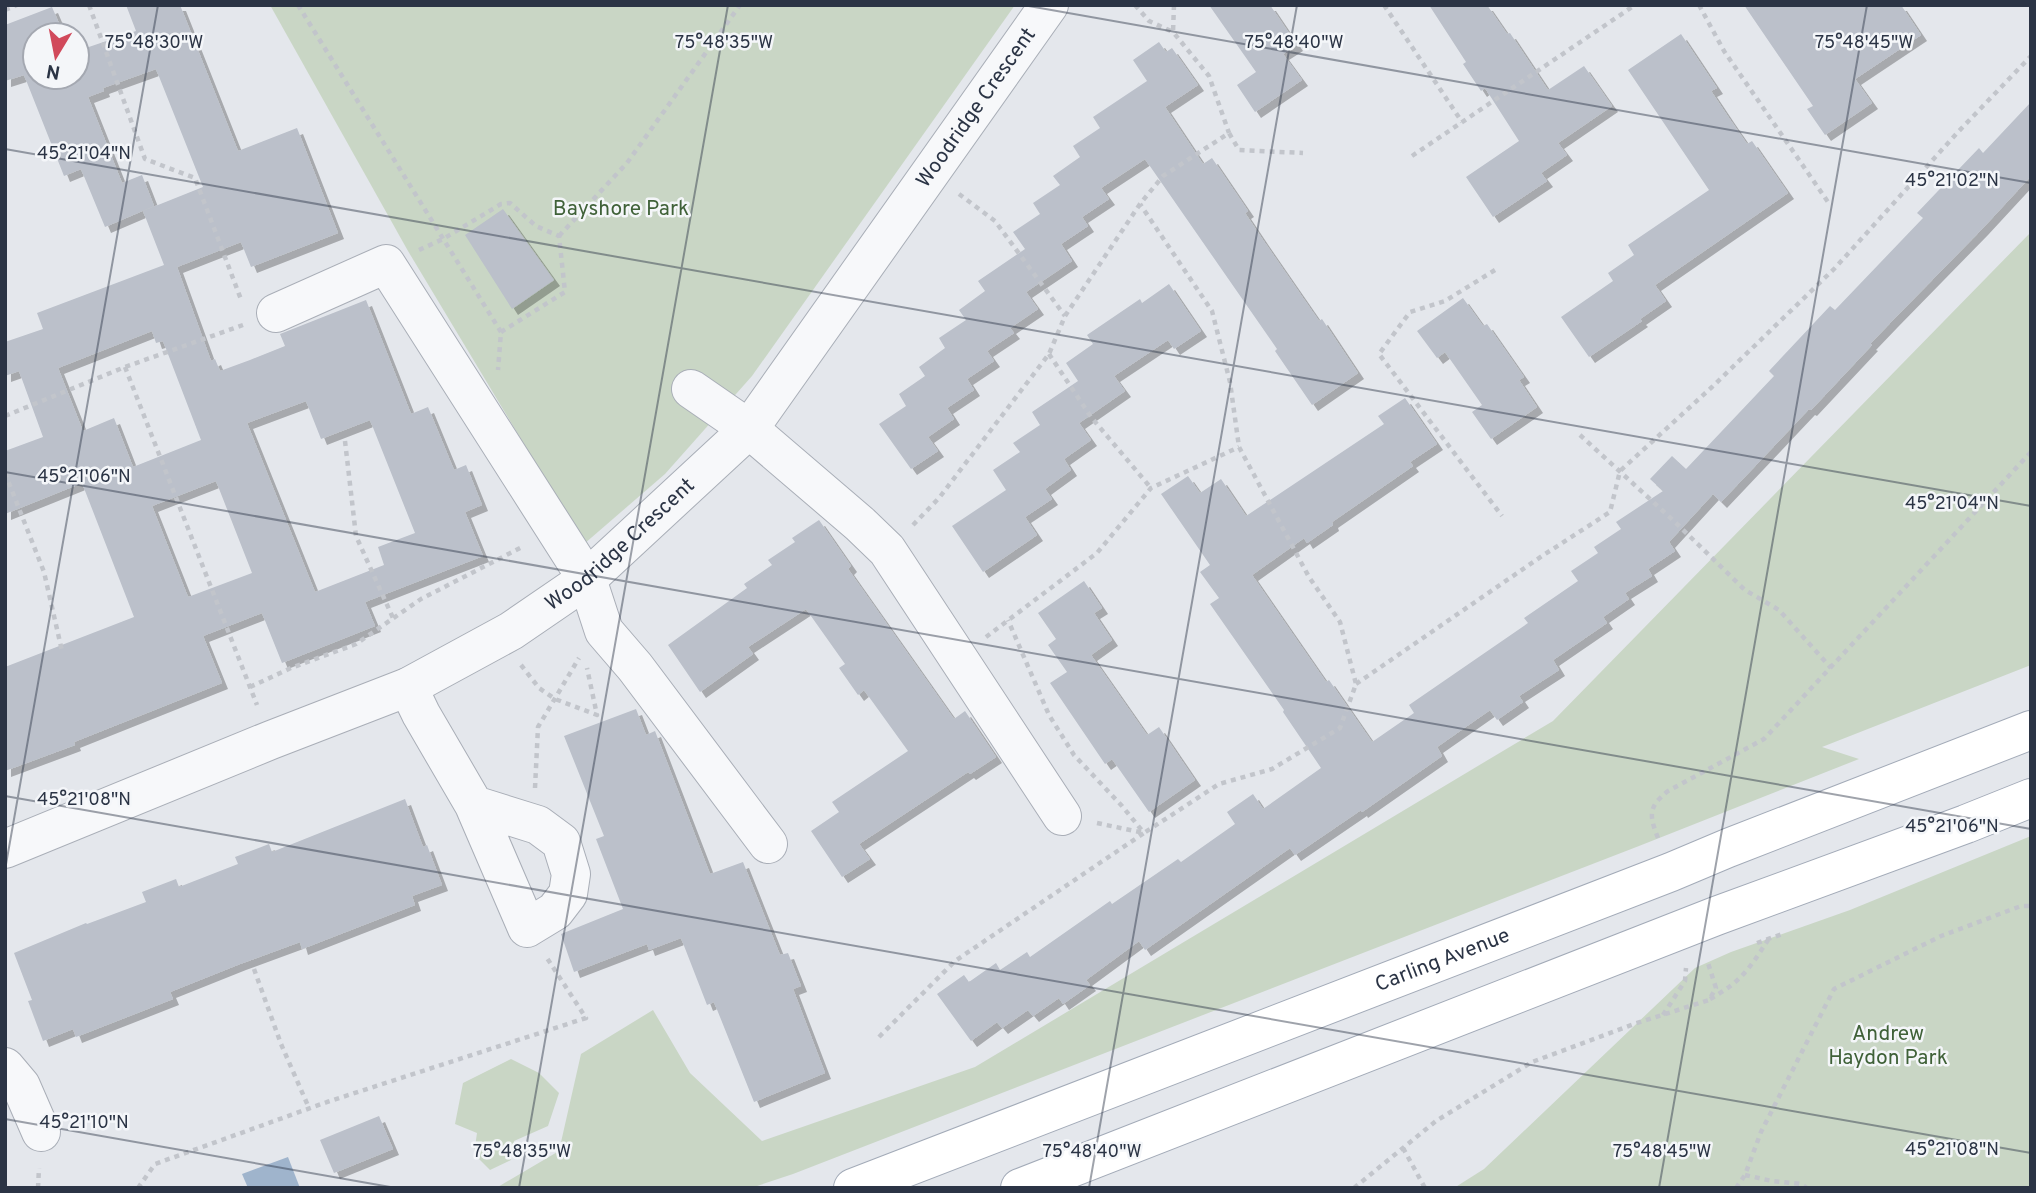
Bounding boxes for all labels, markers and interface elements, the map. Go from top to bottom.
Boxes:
north arrow [21,21,91,91]
street label: Woodridge Crescent [910,22,1042,193]
text: 75°48'30"W [105,32,203,55]
text: 75°48'35"W [675,32,773,55]
text: 75°48'40"W [1244,32,1344,55]
text: 75°48'45"W [1815,32,1913,55]
text: N [45,58,62,84]
text: 45°21'04"N [37,143,131,166]
text: 45°21'02"N [1905,170,1999,193]
park label: Bayshore Park [553,196,689,223]
text: 45°21'06"N [37,466,131,489]
street label: Woodridge Crescent [540,472,701,617]
text: 45°21'04"N [1905,493,1999,516]
text: 45°21'08"N [37,789,131,812]
text: 45°21'06"N [1905,816,1999,839]
street label: Carling Avenue [1371,922,1514,998]
park label: Andrew Haydon Park [1828,1021,1948,1072]
text: 45°21'10"N [39,1112,129,1135]
text: 45°21'08"N [1905,1139,1999,1162]
text: 75°48'35"W [473,1141,571,1164]
text: 75°48'40"W [1042,1141,1142,1164]
text: 75°48'45"W [1613,1141,1711,1164]

